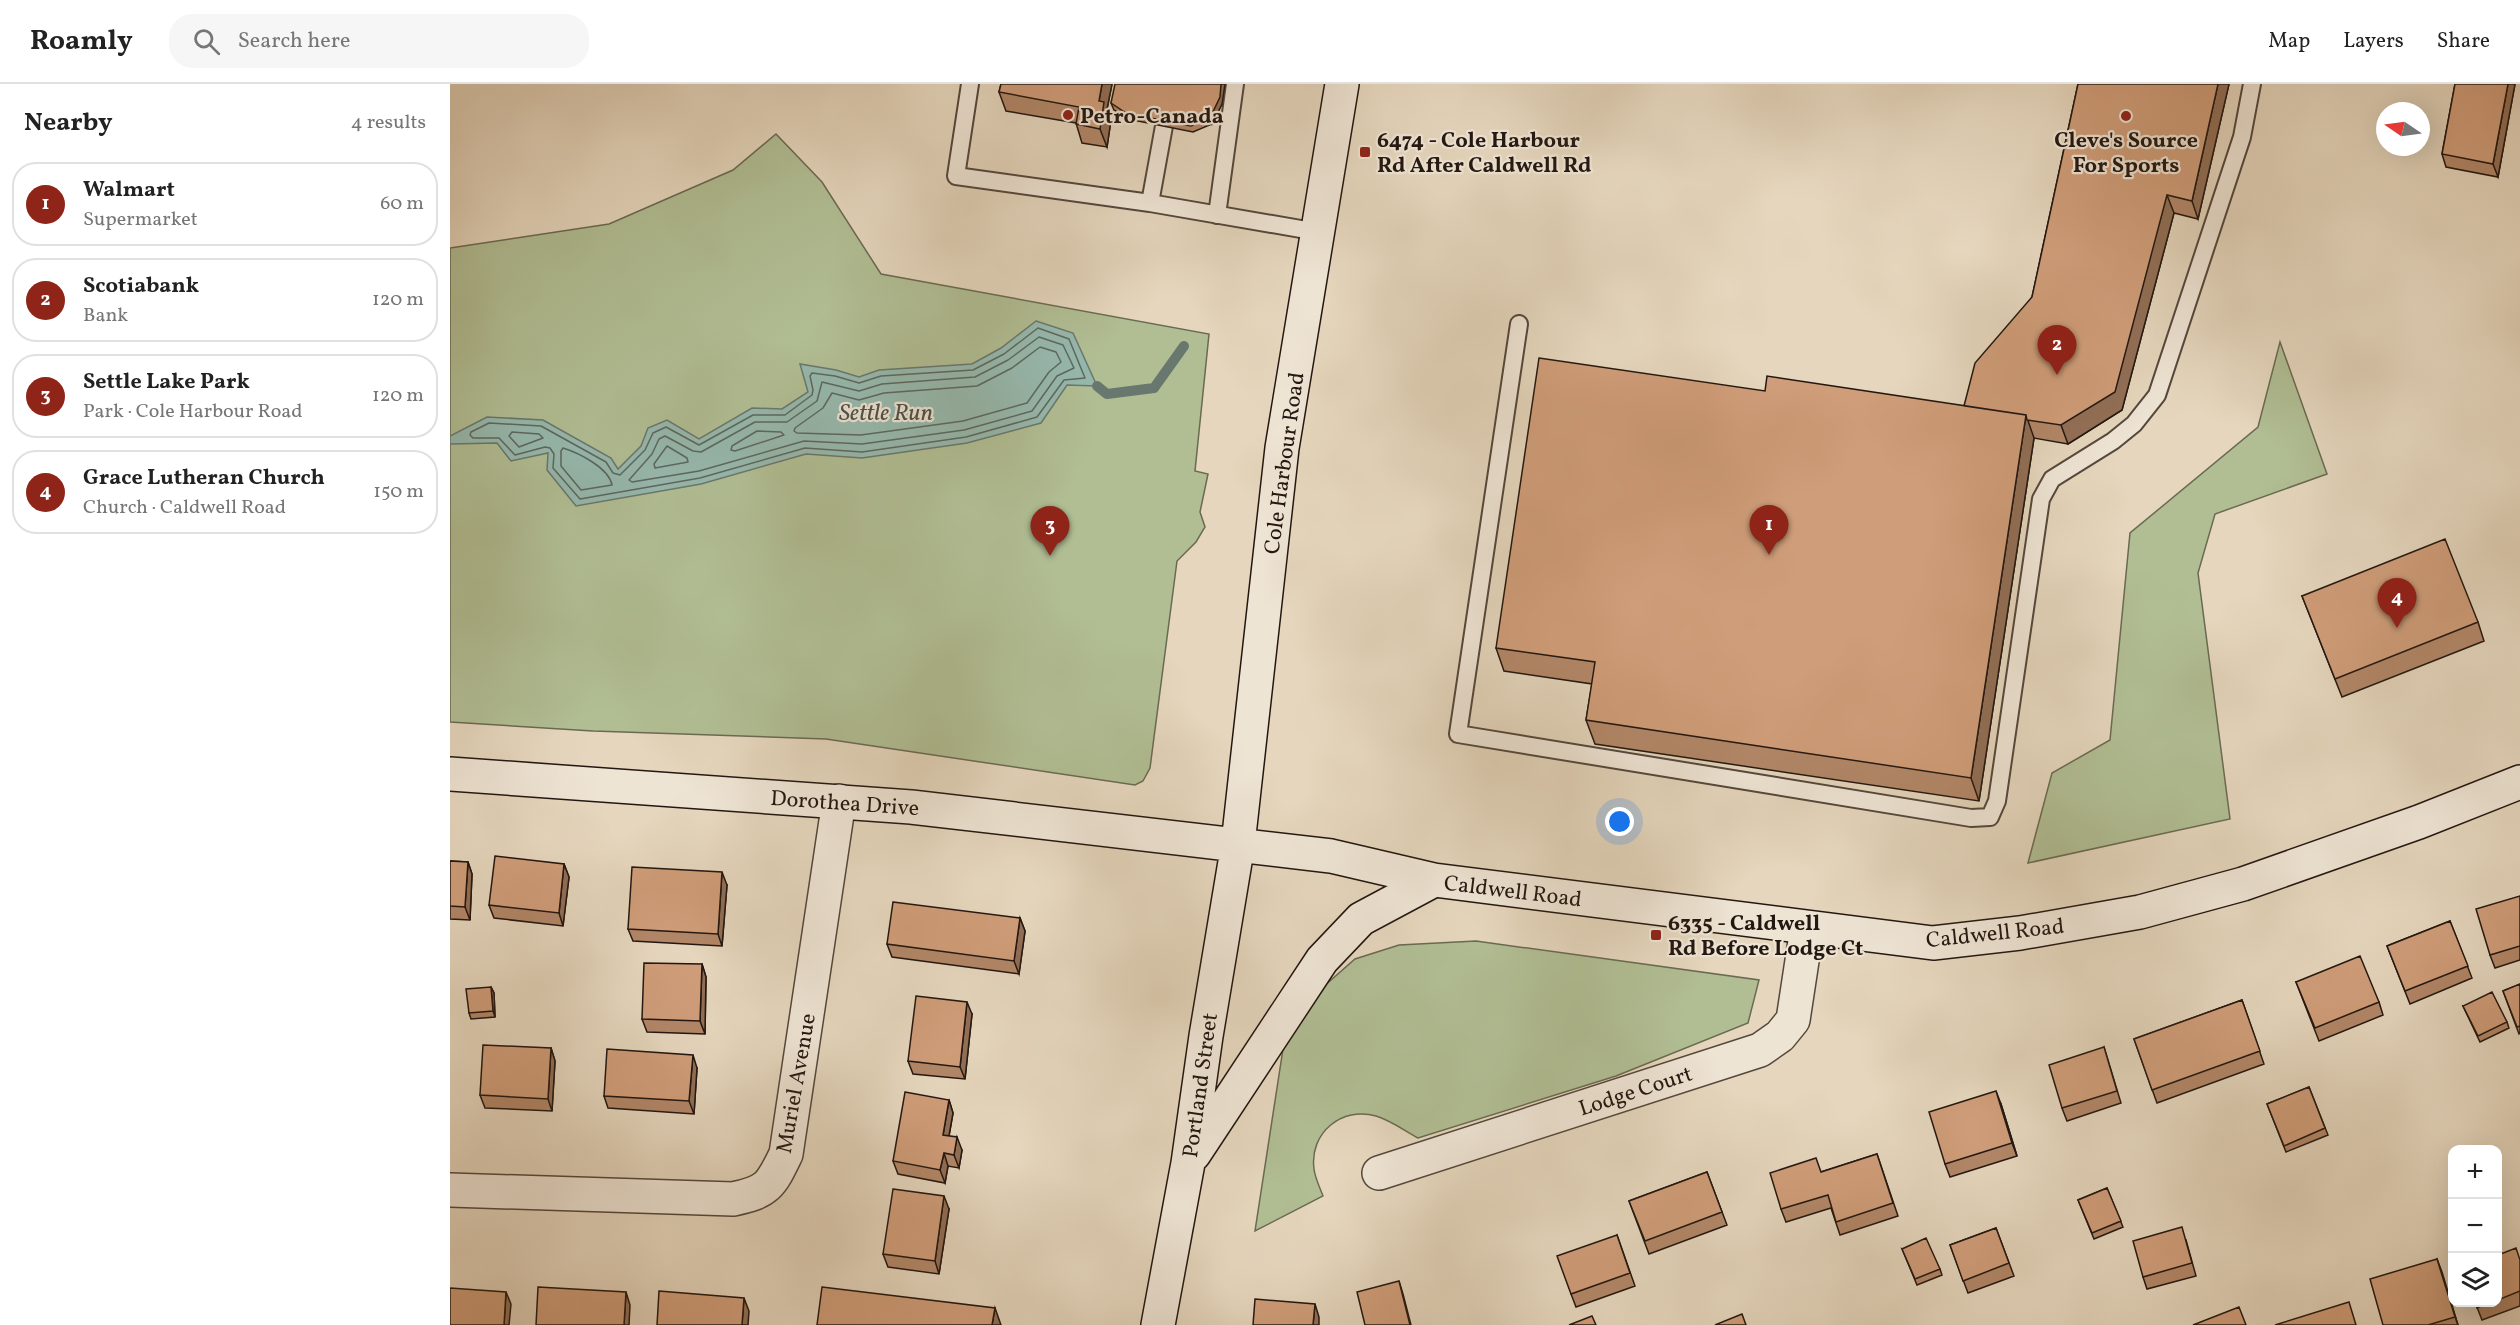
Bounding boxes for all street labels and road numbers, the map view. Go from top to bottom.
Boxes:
street label: Cole Harbour Road [1257,370,1314,556]
street label: Dorothea Drive [769,784,920,825]
street label: Caldwell Road [1442,869,1583,916]
street label: Caldwell Road [1925,912,2066,957]
street label: Muriel Avenue [770,1011,825,1156]
street label: Portland Street [1176,1011,1227,1160]
street label: Lodge Court [1575,1059,1697,1125]

